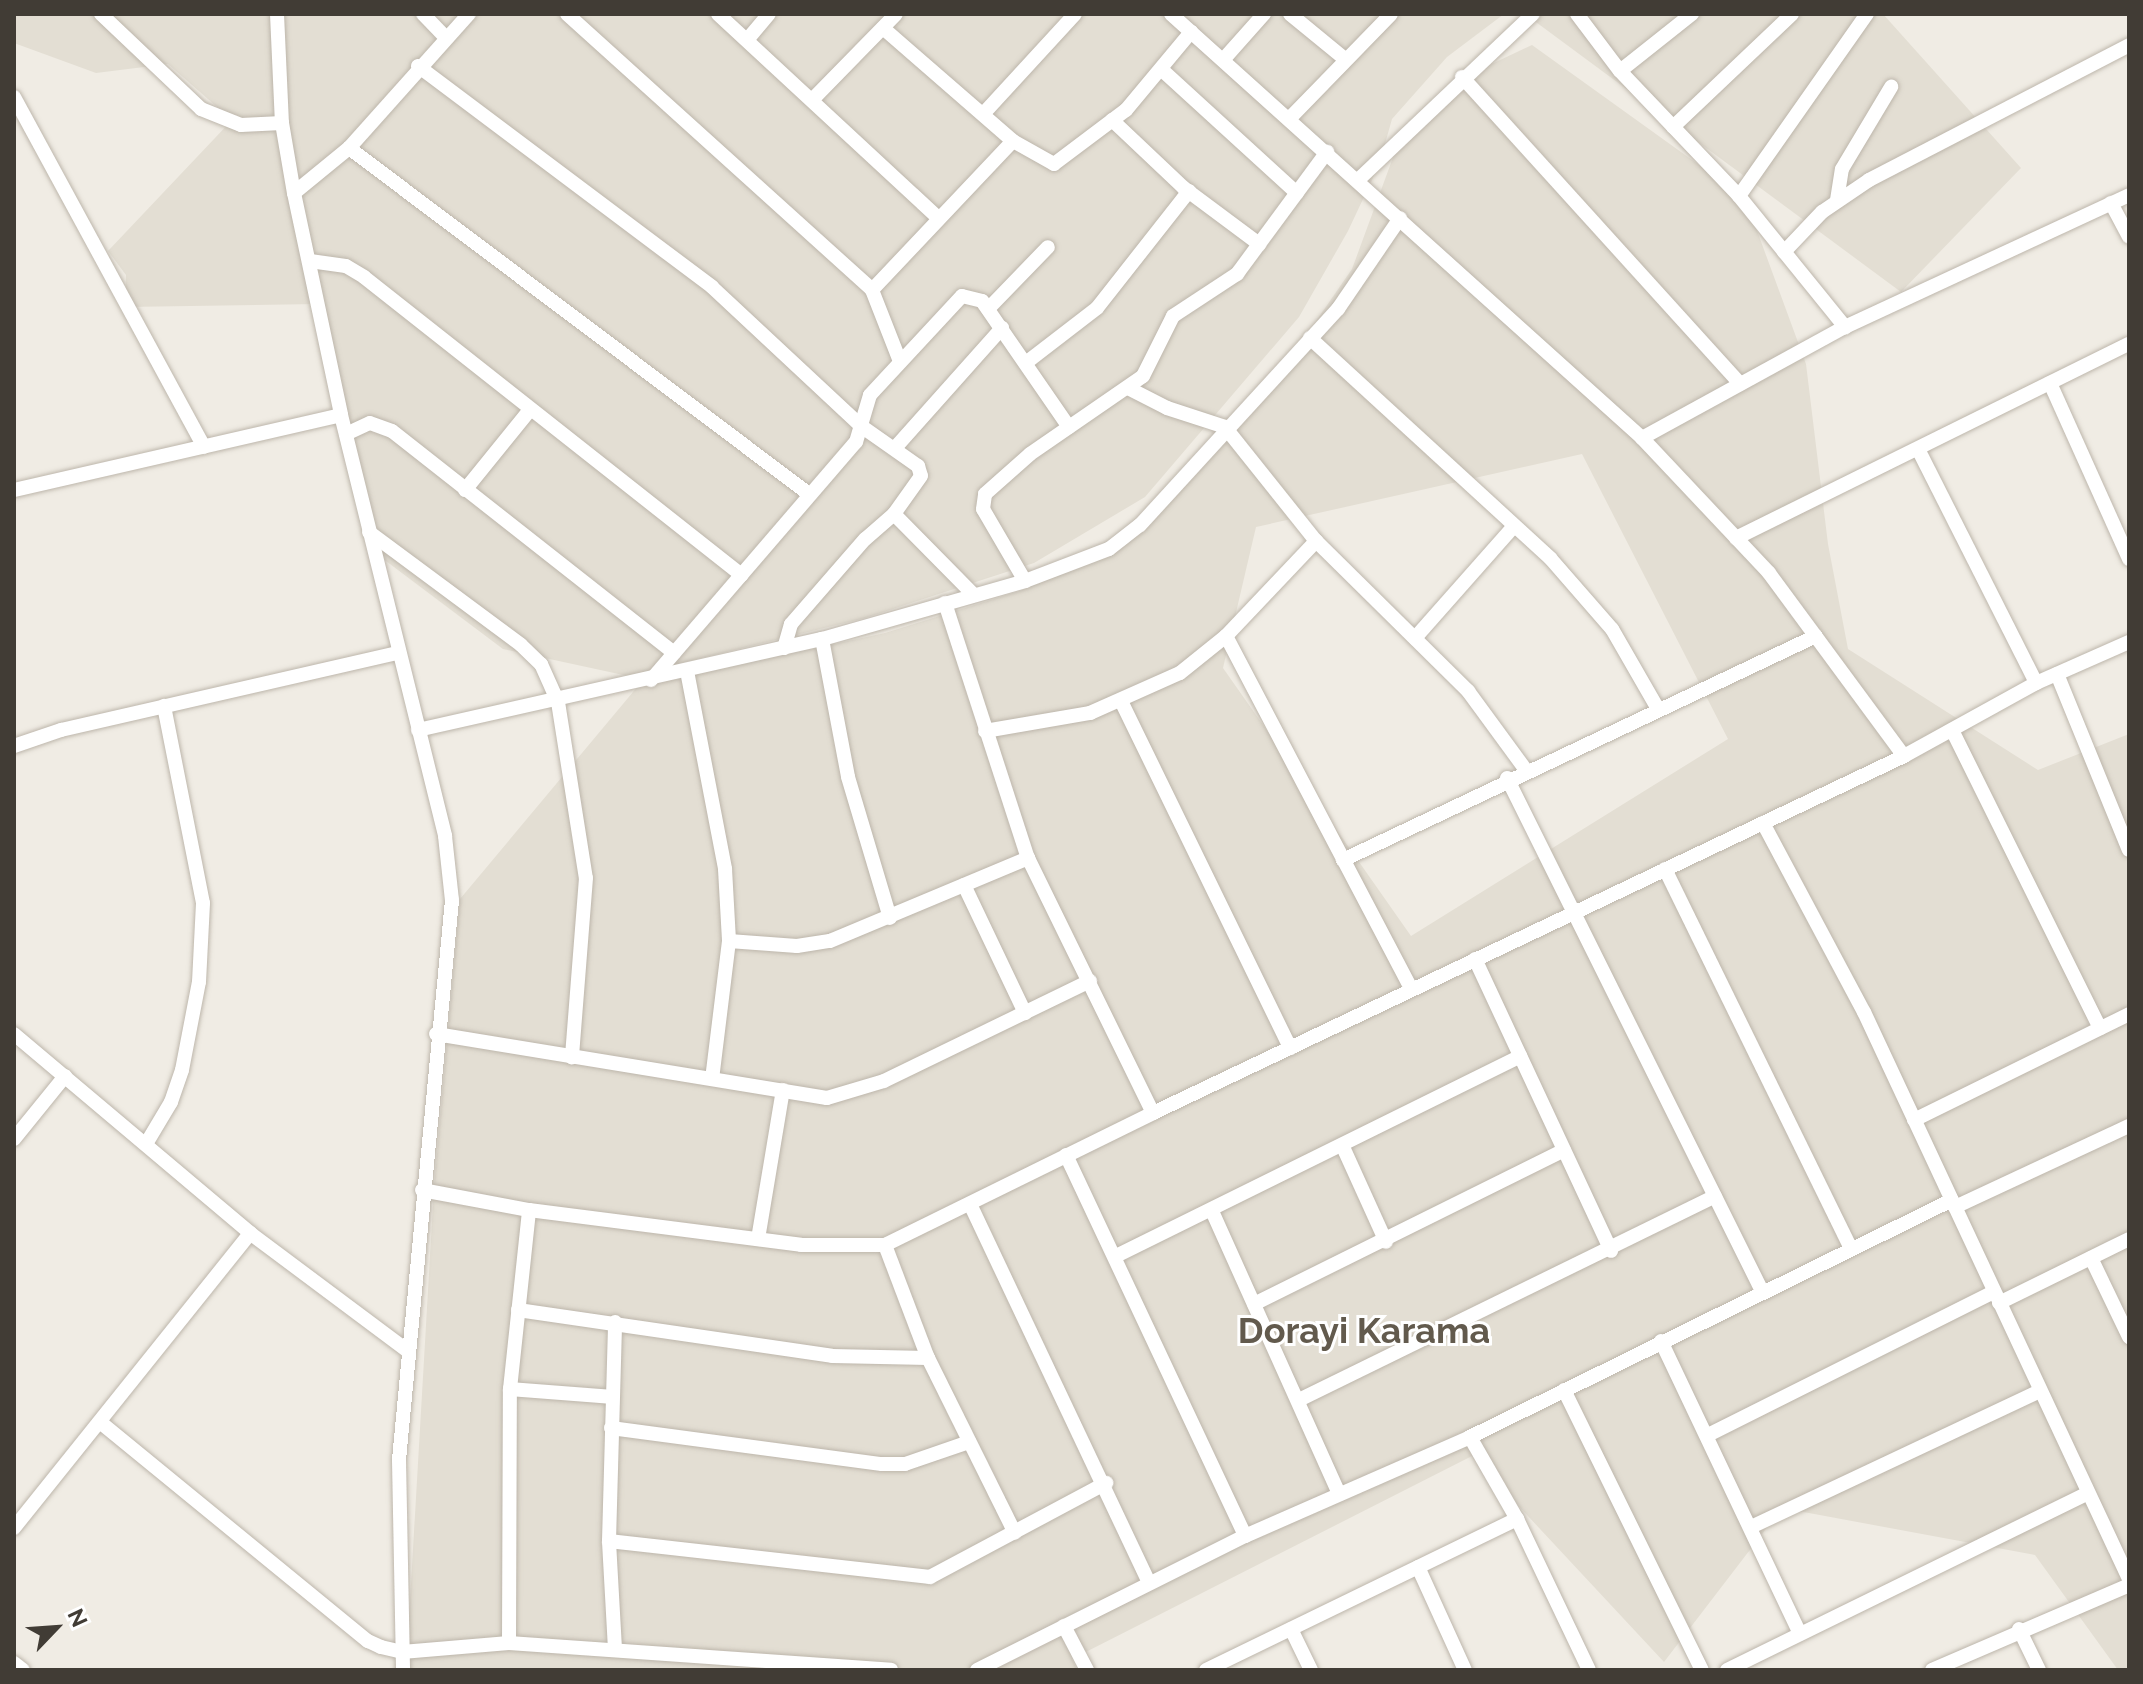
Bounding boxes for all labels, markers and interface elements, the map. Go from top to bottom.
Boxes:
district label: Dorayi Karama [1238,1309,1490,1353]
north arrow [16,1588,96,1668]
text: N [62,1605,93,1631]

